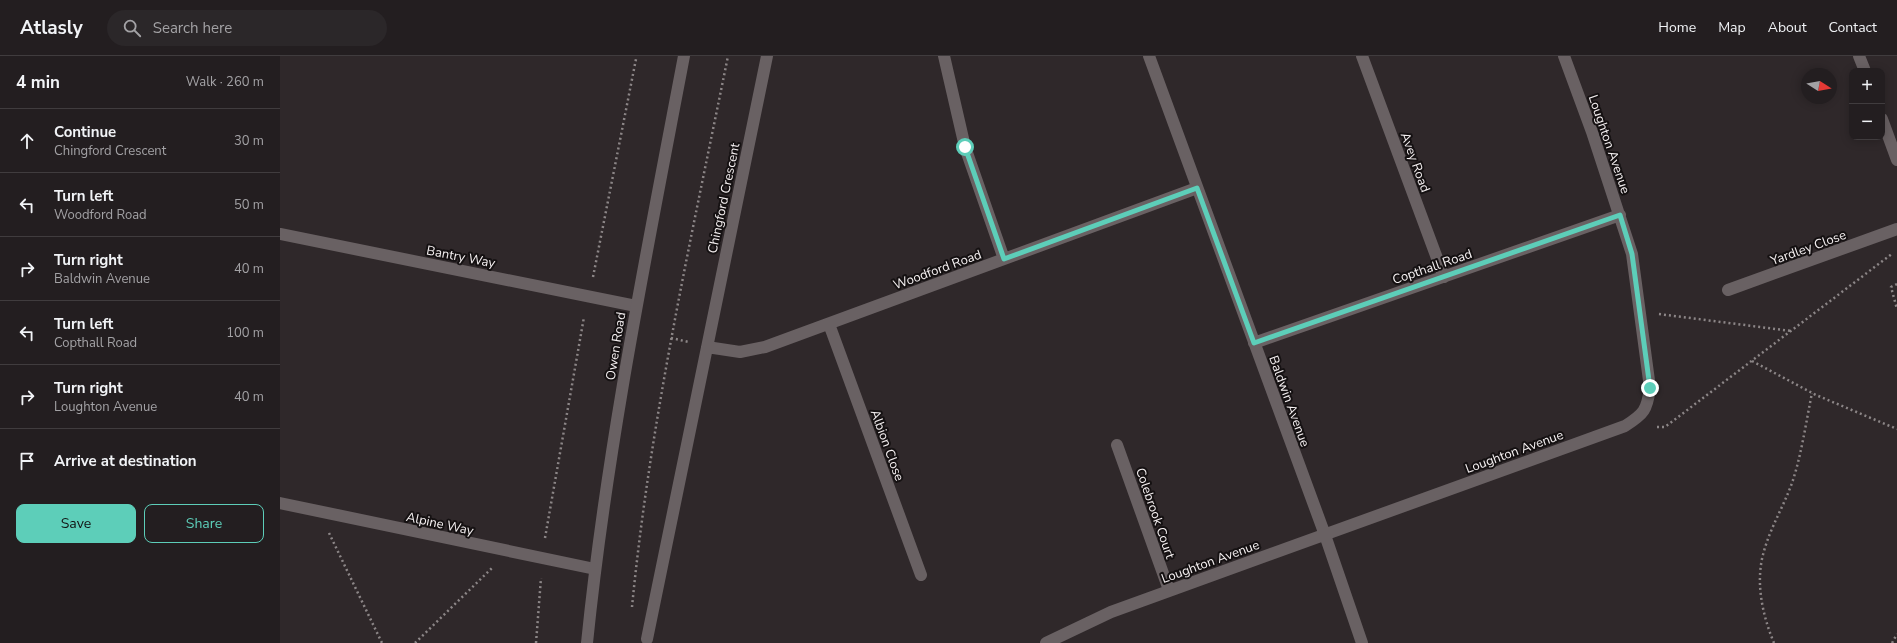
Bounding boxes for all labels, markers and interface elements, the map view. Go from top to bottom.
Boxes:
search box [107,10,387,46]
text: Atlasly [20,15,83,41]
icon: search [121,17,143,39]
text: Search here [153,18,232,38]
text: Home [1658,18,1696,37]
text: Map [1718,18,1746,37]
text: About [1768,18,1807,37]
text: Contact [1829,18,1877,37]
north arrow [1801,68,1837,104]
map controls [1849,68,1885,140]
button: + [1849,68,1885,104]
text: 4 min [16,71,60,94]
text: Walk · 260 m [186,73,264,91]
street label: Loughton Avenue [1584,93,1634,196]
button: − [1849,104,1885,140]
text: Continue [54,122,116,142]
icon: ahead [16,130,38,152]
street label: Avey Road [1396,130,1434,195]
text: 30 m [234,132,264,150]
route start [956,138,974,156]
street label: Chingford Crescent [704,141,745,255]
text: Chingford Crescent [54,142,166,160]
text: Turn left [54,186,113,206]
icon: left [16,194,38,216]
text: 50 m [234,196,264,214]
text: Woodford Road [54,206,147,224]
street label: Yardley Close [1767,226,1849,270]
street label: Bantry Way [425,241,497,273]
street label: Copthall Road [1390,245,1475,289]
street label: Woodford Road [891,246,984,294]
text: Turn right [54,250,123,270]
icon: right [16,258,38,280]
text: 40 m [234,260,264,278]
text: Baldwin Avenue [54,270,150,288]
street label: Owen Road [602,311,630,381]
text: Turn left [54,314,113,334]
icon: left [16,322,38,344]
text: 100 m [226,324,264,342]
text: Copthall Road [54,334,137,352]
street label: Baldwin Avenue [1264,353,1314,450]
text: Turn right [54,378,123,398]
route end [1641,379,1659,397]
icon: right [16,386,38,408]
text: 40 m [234,388,264,406]
text: Loughton Avenue [54,398,157,416]
street label: Albion Close [866,407,908,484]
street label: Loughton Avenue [1463,426,1566,478]
icon: arrive [16,450,38,472]
text: Arrive at destination [54,451,197,471]
street label: Colebrook Court [1131,465,1179,562]
button: Save [16,504,136,543]
button: Share [144,504,264,543]
street label: Alpine Way [404,508,476,540]
street label: Loughton Avenue [1159,536,1262,588]

